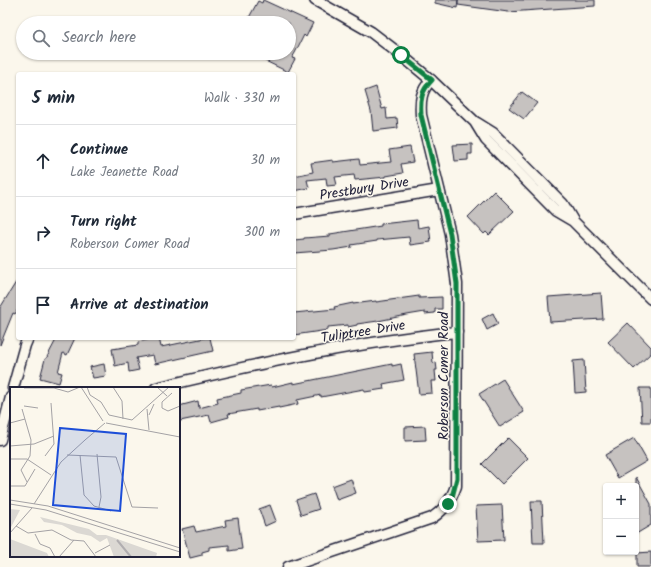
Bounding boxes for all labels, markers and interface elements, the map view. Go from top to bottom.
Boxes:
search box [16,16,296,60]
text: Search here [62,26,136,50]
icon: search [30,27,52,49]
route start [392,46,410,64]
text: 5 min [32,85,75,112]
text: Walk · 330 m [204,88,280,109]
text: Continue [70,138,128,162]
icon: ahead [32,150,54,172]
text: 30 m [251,150,280,171]
text: Lake Jeanette Road [70,162,178,183]
street label: Prestbury Drive [318,171,411,207]
text: Turn right [70,210,137,234]
icon: right [32,222,54,244]
text: 300 m [244,222,280,243]
text: Roberson Comer Road [70,234,189,255]
text: Arrive at destination [70,293,209,317]
icon: arrive [32,294,54,316]
street label: Roberson Comer Road [433,311,455,440]
street label: Tuliptree Drive [319,314,408,350]
inset map [10,387,180,557]
map controls [603,483,639,555]
button: + [603,483,639,519]
route end [439,495,457,513]
button: − [603,519,639,555]

